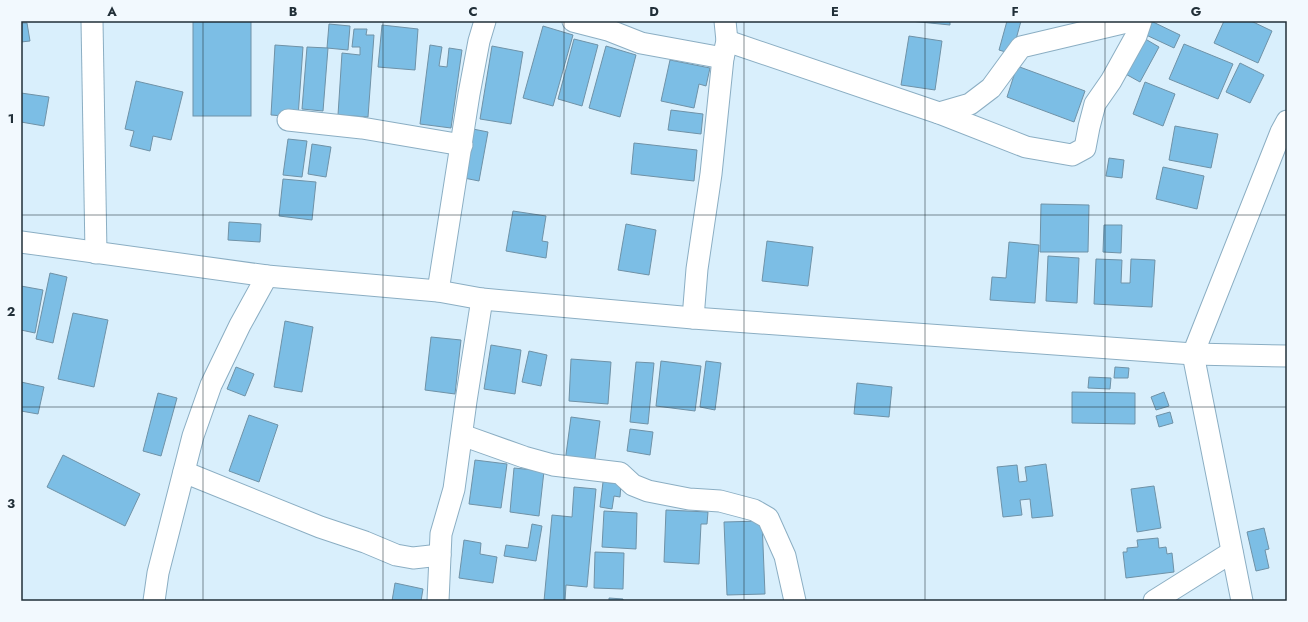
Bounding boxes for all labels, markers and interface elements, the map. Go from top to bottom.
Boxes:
text: A [106,2,117,21]
text: B [289,2,298,21]
text: C [468,2,478,21]
text: D [649,2,659,21]
text: E [831,2,839,21]
text: F [1011,2,1019,21]
text: G [1191,2,1202,21]
text: 1 [8,109,14,128]
text: 2 [7,302,15,321]
text: 3 [7,494,15,513]

